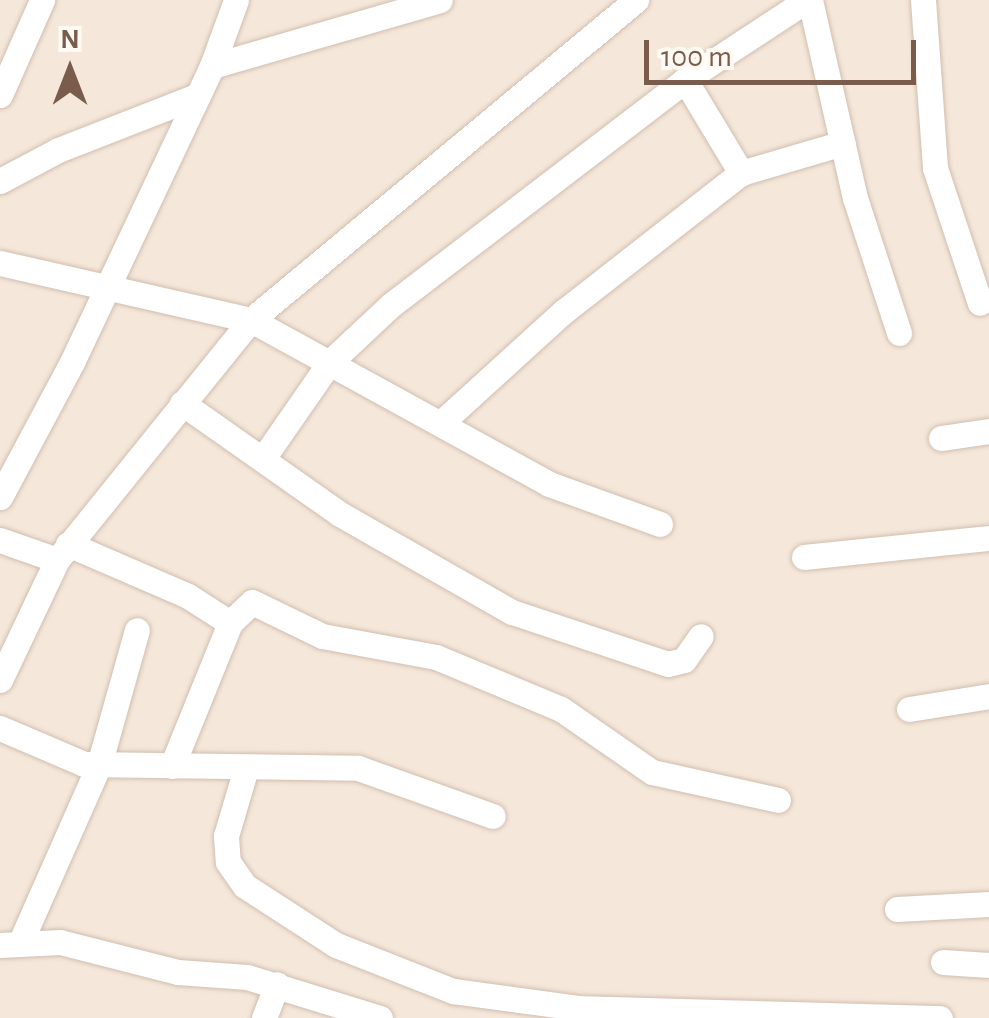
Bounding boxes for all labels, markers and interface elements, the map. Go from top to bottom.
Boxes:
north arrow [20,20,120,120]
scale bar [649,20,922,82]
text: N [60,26,80,54]
text: 100 m [661,42,732,72]

